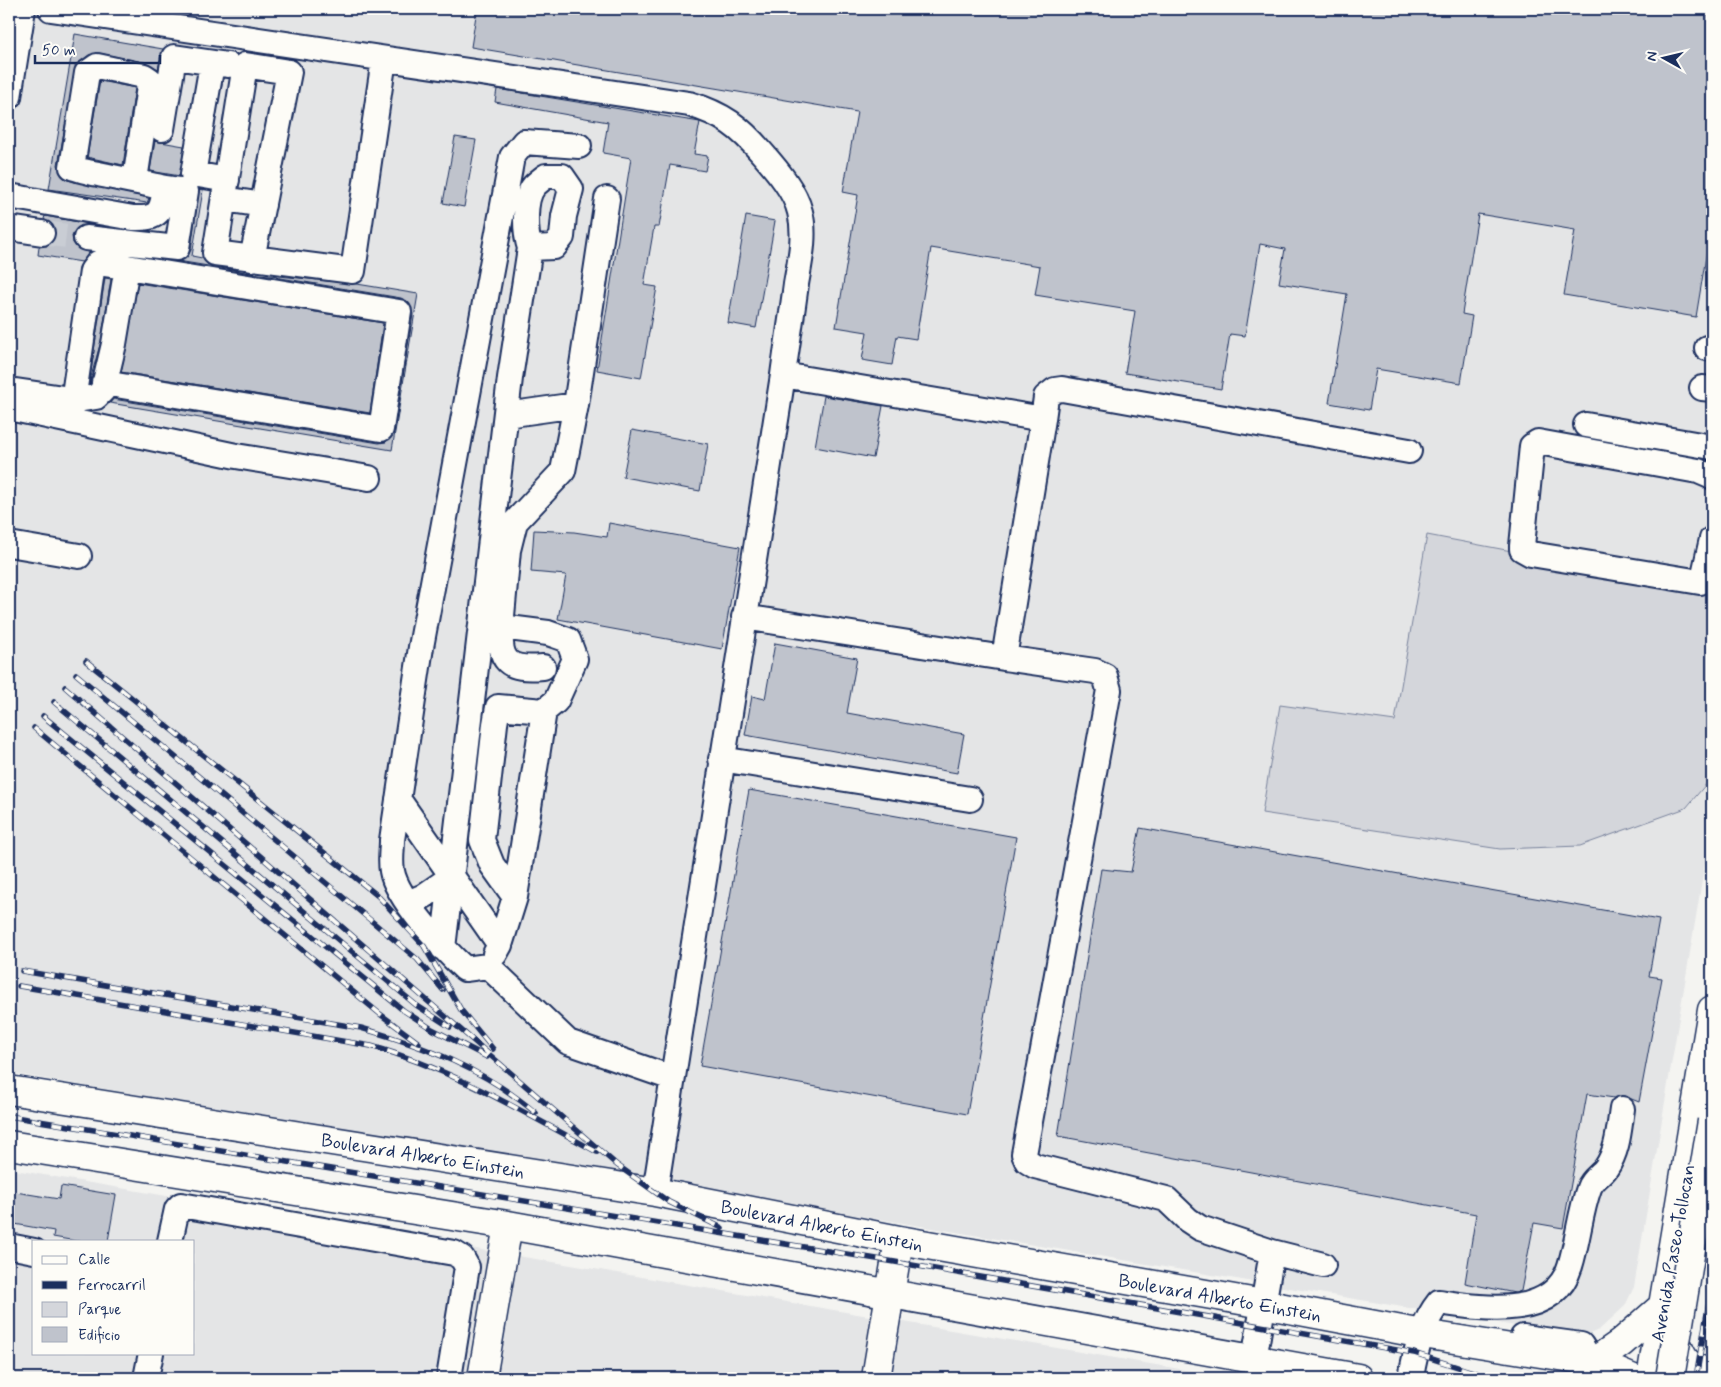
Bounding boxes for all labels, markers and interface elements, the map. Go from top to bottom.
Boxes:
scale bar [35,32,160,64]
north arrow [1638,32,1688,82]
text: 50 m [42,41,76,61]
text: N [1643,50,1662,62]
street label: Boulevard Alberto Einstein [319,1128,526,1185]
street label: Avenida Paseo Tollocan [1646,1162,1701,1344]
street label: Boulevard Alberto Einstein [718,1195,925,1258]
legend [32,1240,195,1354]
text: Calle [78,1250,110,1270]
street label: Boulevard Alberto Einstein [1116,1268,1323,1329]
text: Ferrocarril [78,1276,146,1296]
text: Parque [78,1300,121,1320]
text: Edificio [78,1326,120,1346]

